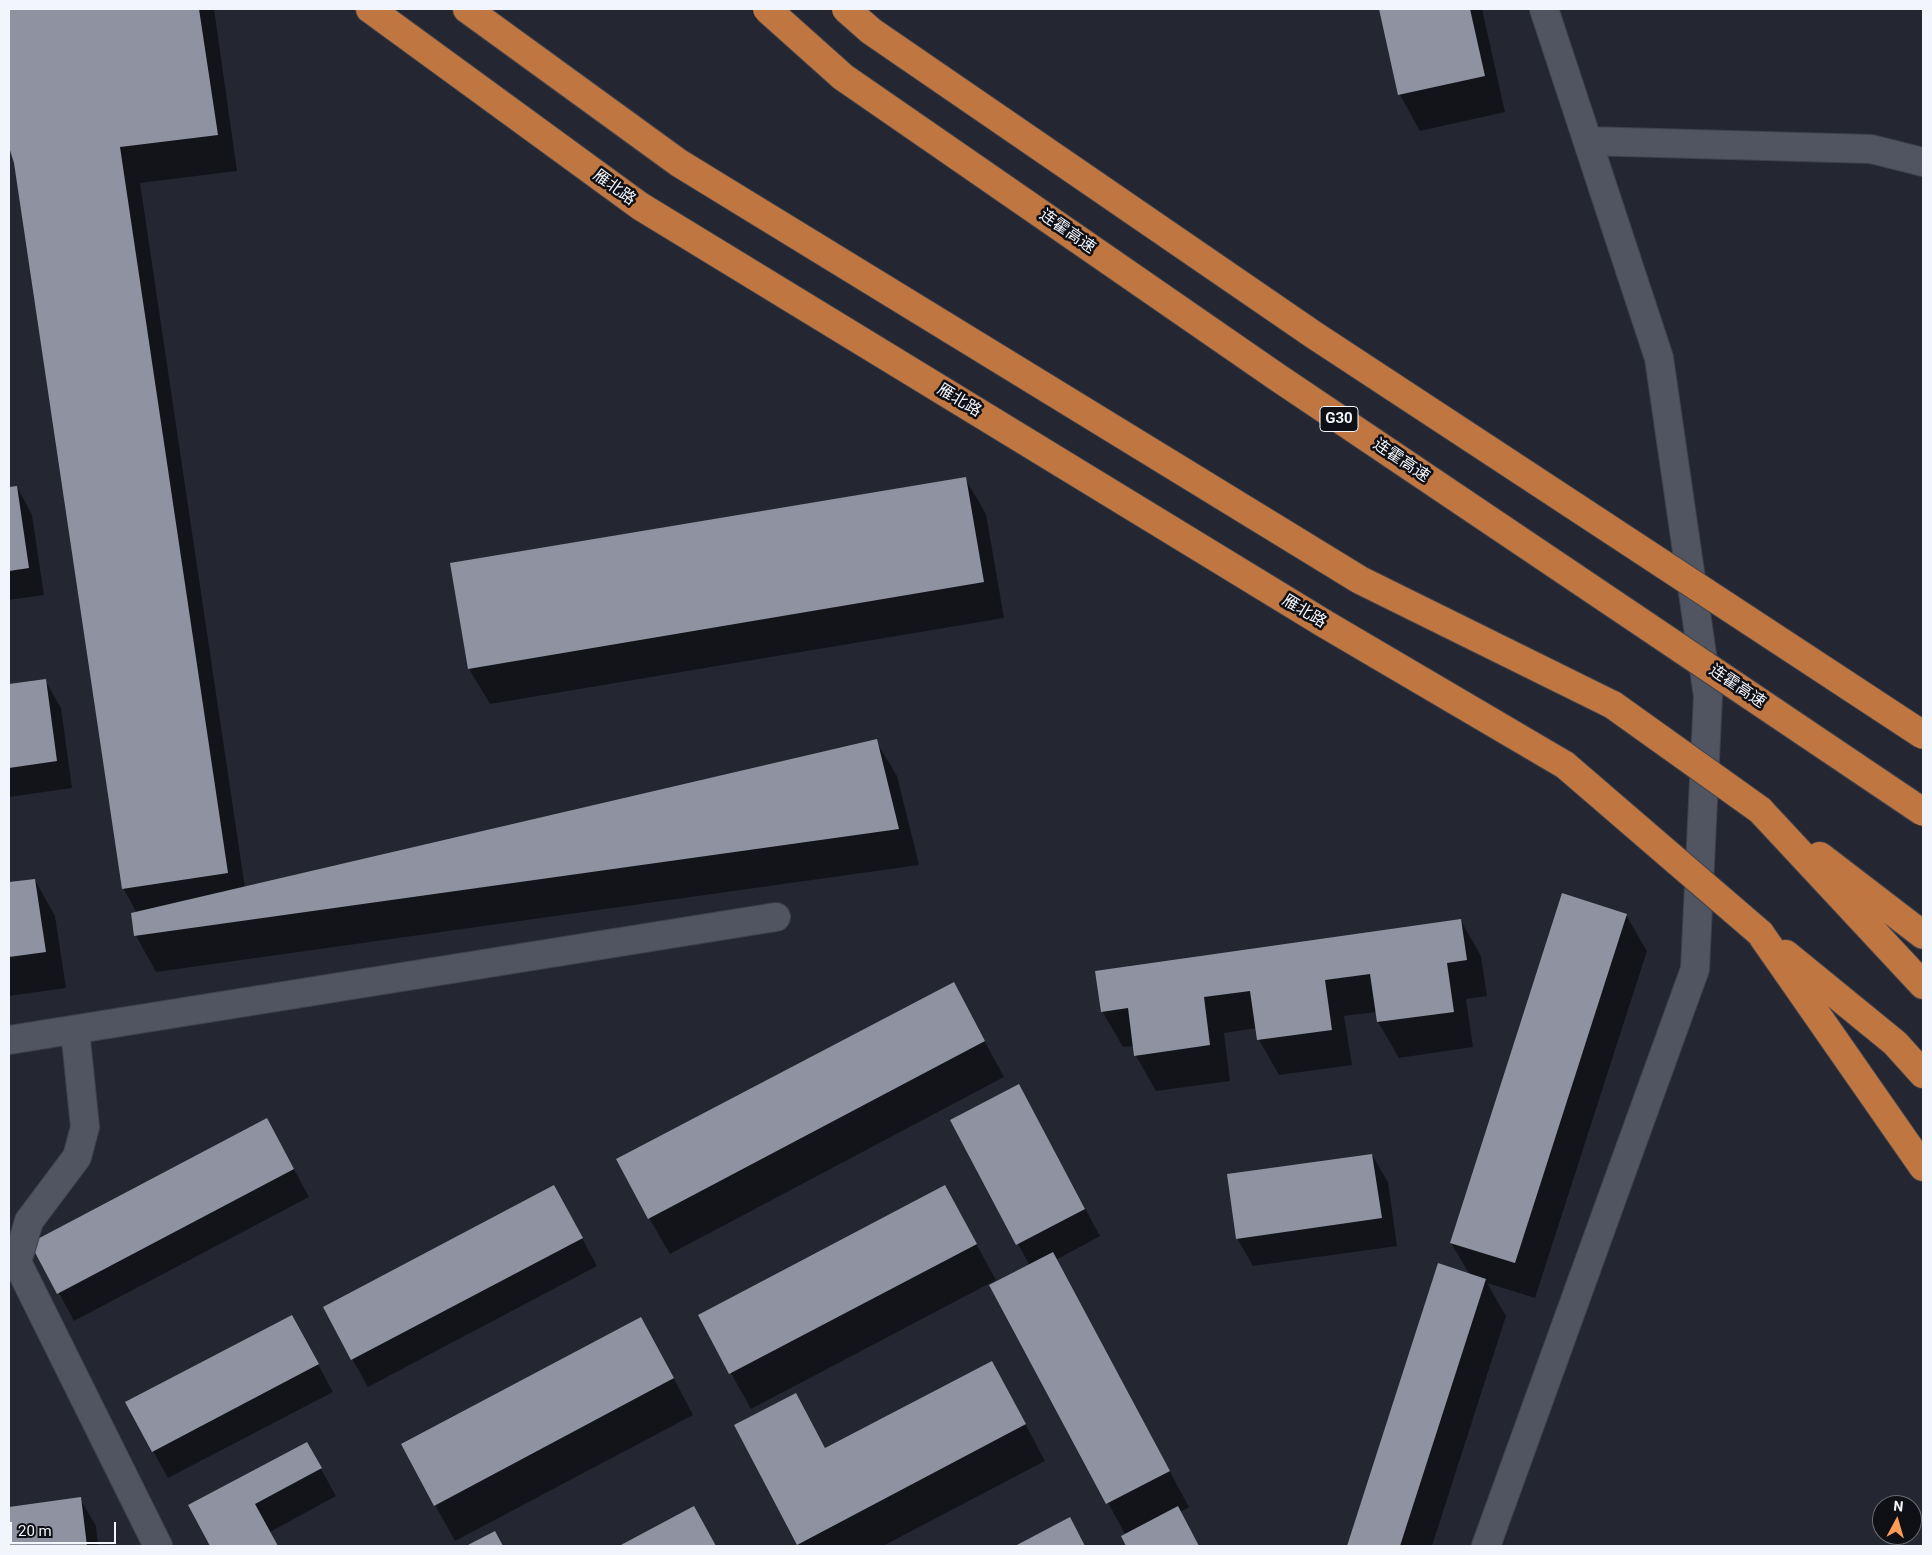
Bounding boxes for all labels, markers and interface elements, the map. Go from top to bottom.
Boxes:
street label: 雁北路 [589,166,639,210]
street label: 连霍高速 [1035,206,1099,258]
street label: 雁北路 [933,380,985,422]
road number: G30 [1320,406,1358,432]
street label: 连霍高速 [1369,435,1433,487]
street label: 雁北路 [1278,591,1330,633]
street label: 连霍高速 [1705,661,1769,713]
north arrow [1872,1495,1922,1545]
text: N [1893,1498,1904,1515]
scale bar [12,1512,119,1544]
text: 20 m [18,1522,52,1540]

